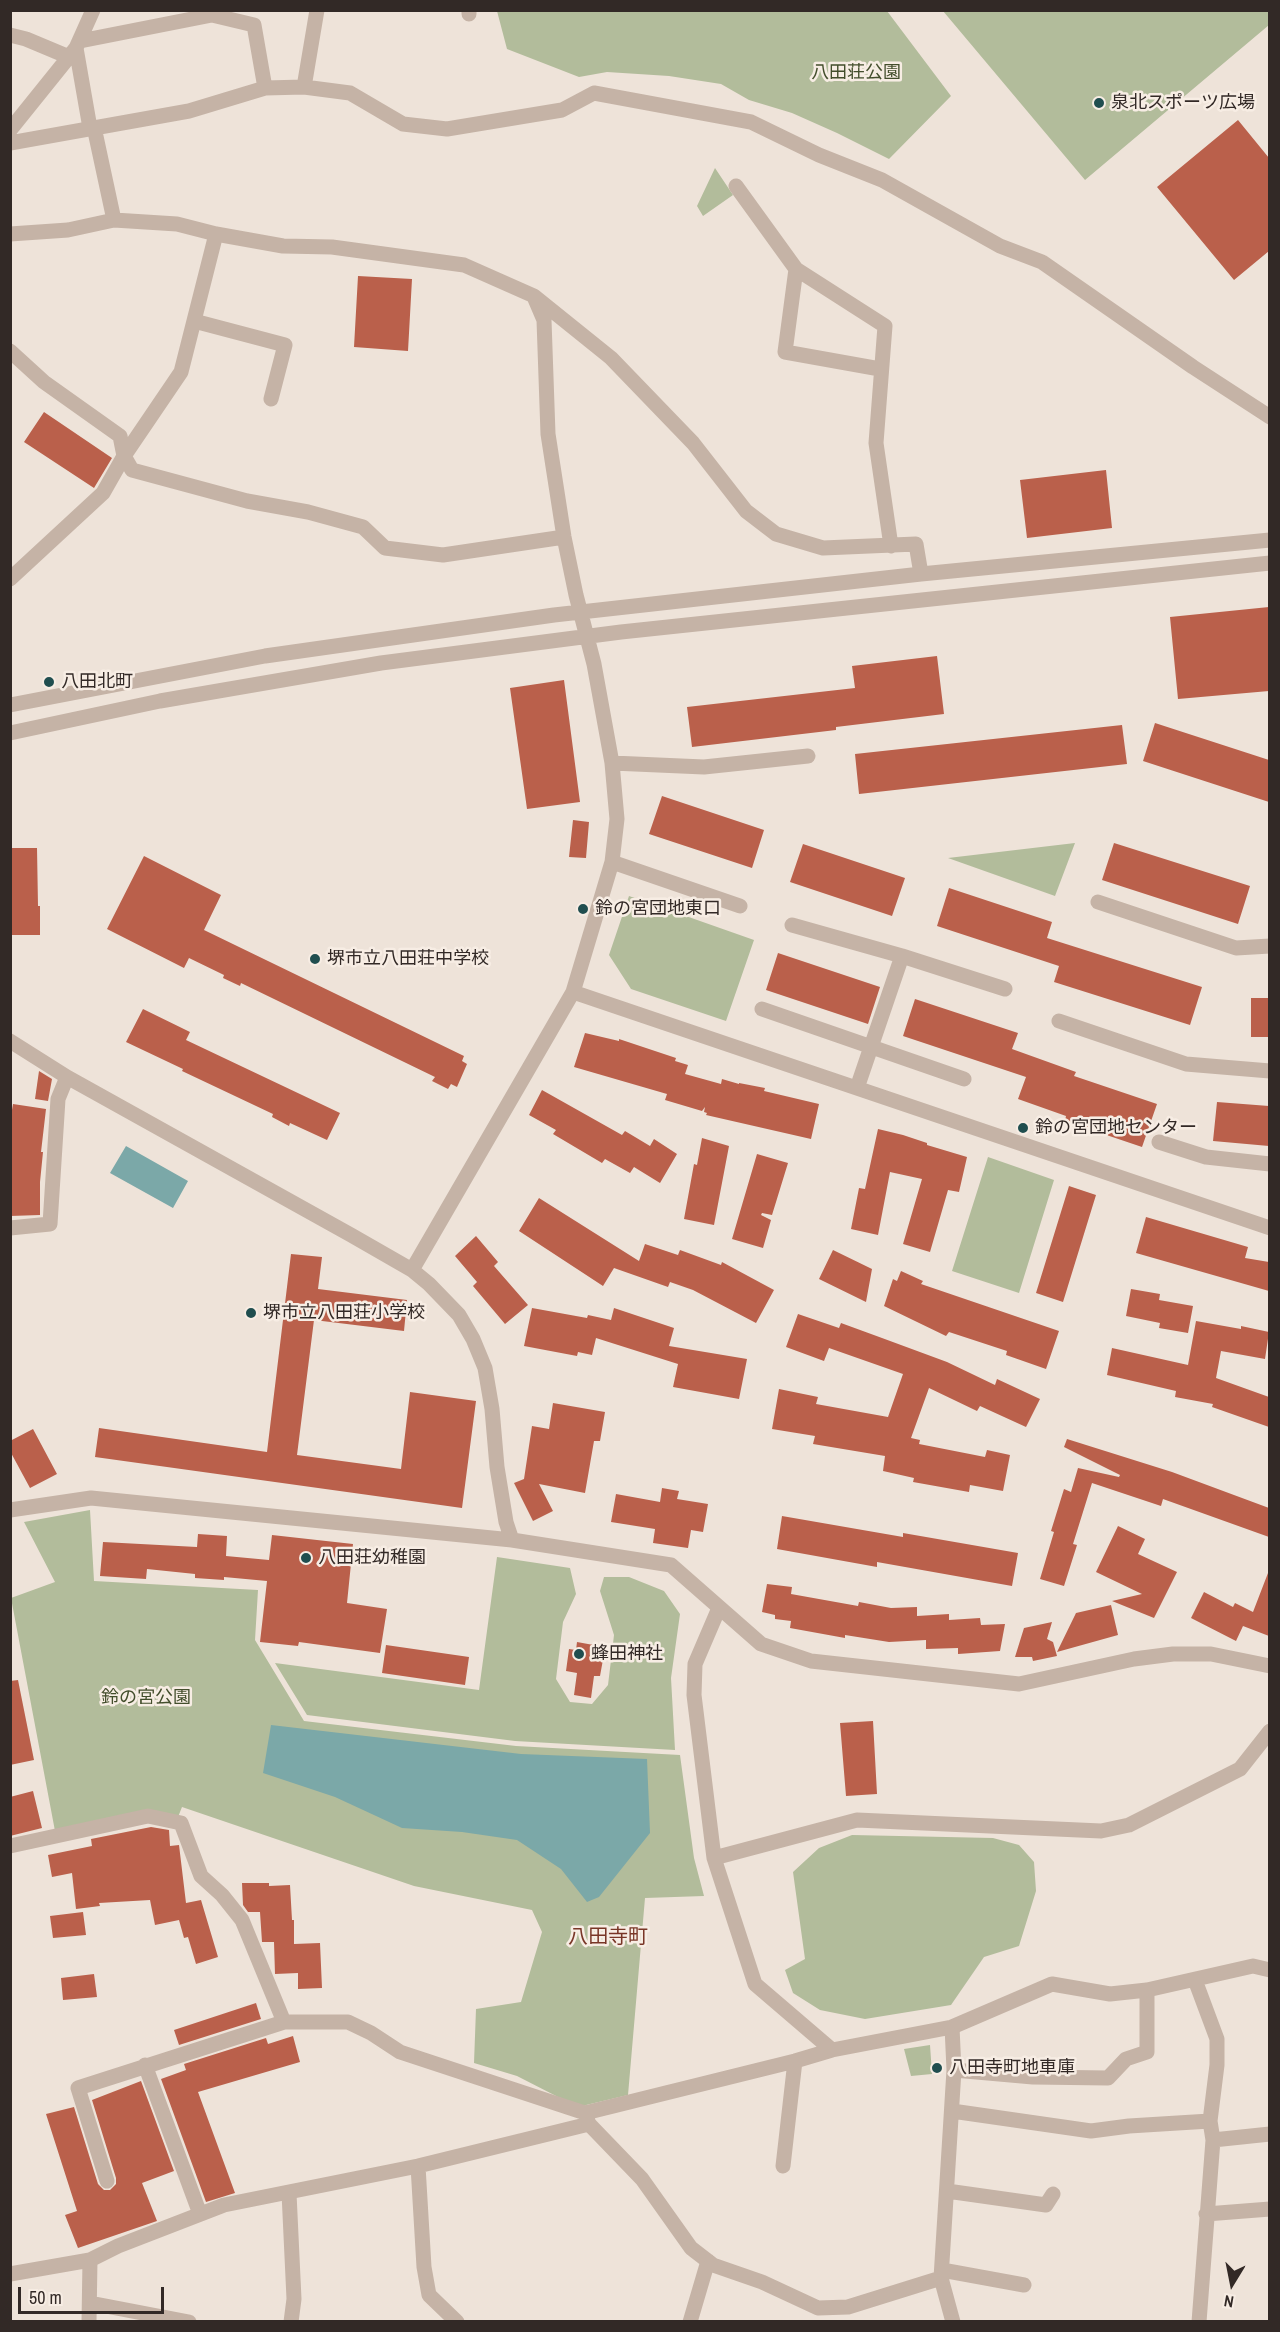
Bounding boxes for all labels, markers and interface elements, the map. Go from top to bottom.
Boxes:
park label: 八田荘公園 [811,62,901,84]
place label: 泉北スポーツ広場 [1111,92,1255,114]
marker: 泉北スポーツ広場 [1092,96,1106,110]
place label: 八田北町 [61,671,133,693]
marker: 八田北町 [42,675,56,689]
place label: 鈴の宮団地東口 [595,898,721,920]
marker: 鈴の宮団地東口 [576,902,590,916]
place label: 堺市立八田荘中学校 [327,948,489,970]
marker: 堺市立八田荘中学校 [308,952,322,966]
place label: 鈴の宮団地センター [1035,1117,1197,1139]
marker: 鈴の宮団地センター [1016,1121,1030,1135]
place label: 堺市立八田荘小学校 [263,1302,425,1324]
marker: 堺市立八田荘小学校 [244,1306,258,1320]
place label: 八田荘幼稚園 [318,1547,426,1569]
marker: 八田荘幼稚園 [299,1551,313,1565]
place label: 蜂田神社 [591,1643,663,1665]
marker: 蜂田神社 [572,1647,586,1661]
park label: 鈴の宮公園 [101,1687,191,1709]
district label: 八田寺町 [568,1926,648,1950]
place label: 八田寺町地車庫 [949,2057,1075,2079]
marker: 八田寺町地車庫 [930,2061,944,2075]
north arrow [1202,2254,1262,2314]
scale bar [21,2275,166,2313]
text: 50 m [29,2285,62,2310]
text: N [1222,2290,1235,2313]

